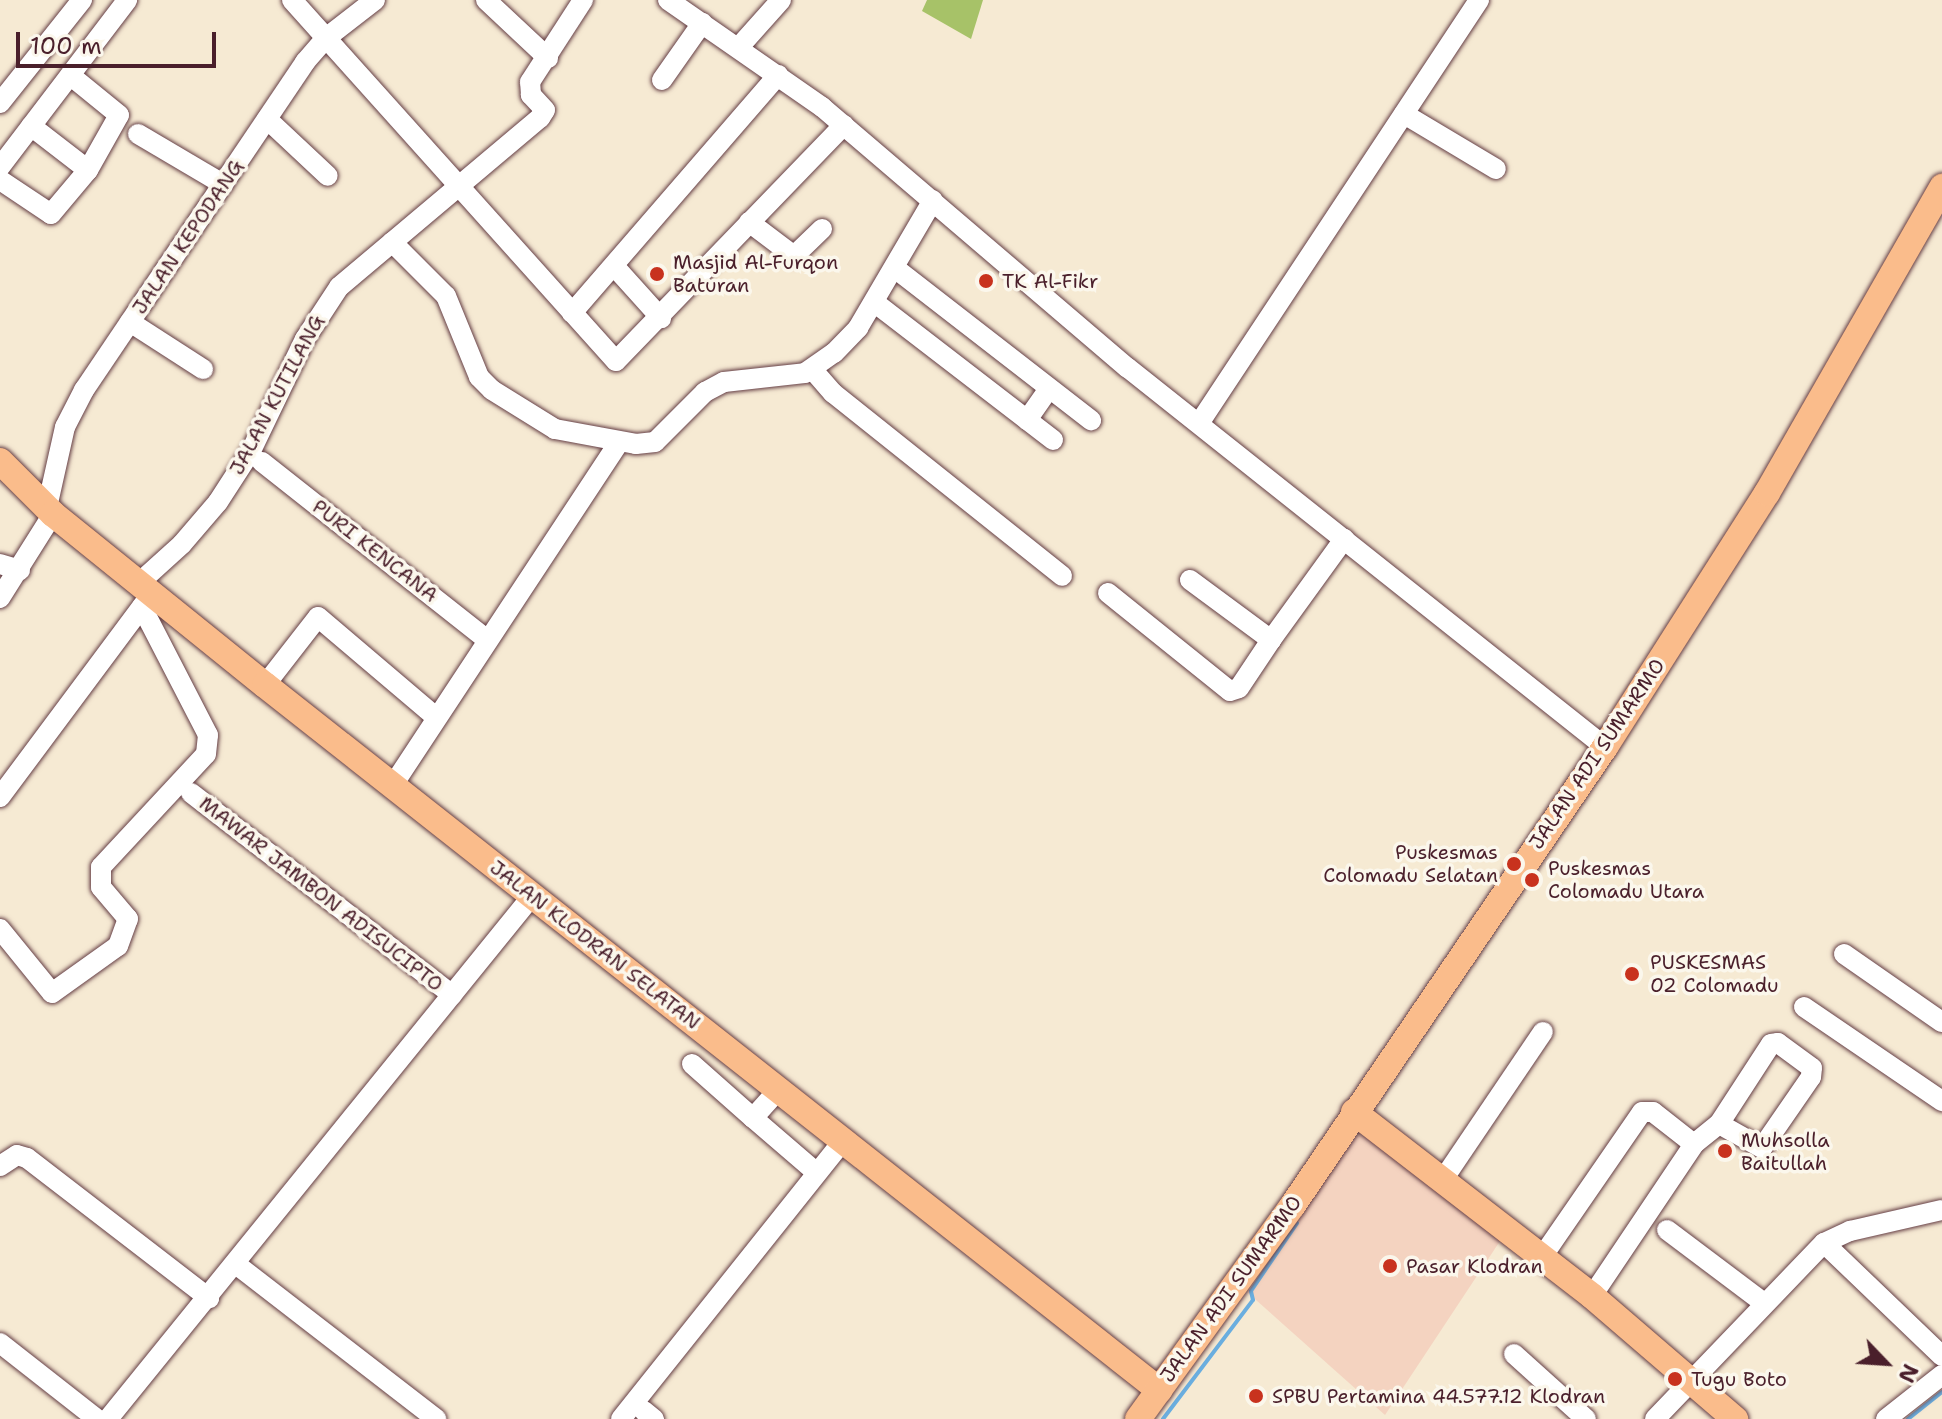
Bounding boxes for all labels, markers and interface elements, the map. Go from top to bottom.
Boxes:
scale bar [20,16,220,66]
text: 100 m [30,30,102,62]
street label: JALAN KEPODANG [127,155,249,319]
place label: Masjid Al-Furqon Baturan [673,250,838,297]
marker: Masjid Al-Furqon Baturan [648,265,666,283]
place label: TK Al-Fikr [1002,269,1098,293]
marker: TK Al-Fikr [977,272,995,290]
street label: JALAN KUTILANG [225,311,329,479]
street label: PURI KENCANA [308,495,442,607]
street label: JALAN ADI SUMARMO [1524,654,1670,854]
street label: MAWAR JAMBON ADISUCIPTO [194,791,448,997]
place label: Puskesmas Colomadu Selatan [1323,840,1498,887]
street label: JALAN KLODRAN SELATAN [485,855,705,1035]
marker: Puskesmas Colomadu Selatan [1505,855,1523,873]
place label: Puskesmas Colomadu Utara [1548,856,1704,903]
marker: Puskesmas Colomadu Utara [1523,871,1541,889]
place label: PUSKESMAS 02 Colomadu [1650,950,1779,997]
marker: PUSKESMAS 02 Colomadu [1621,963,1643,985]
place label: Muhsolla Baitullah [1741,1128,1830,1175]
marker: Muhsolla Baitullah [1716,1142,1734,1160]
street label: JALAN ADI SUMARMO [1155,1191,1307,1387]
place label: Pasar Klodran [1406,1254,1543,1278]
marker: Pasar Klodran [1381,1257,1399,1275]
north arrow [1846,1323,1926,1403]
text: N [1891,1359,1925,1387]
place label: Tugu Boto [1691,1367,1787,1391]
marker: Tugu Boto [1666,1370,1684,1388]
place label: SPBU Pertamina 44.577.12 Klodran [1272,1384,1605,1408]
marker: SPBU Pertamina 44.577.12 Klodran [1247,1387,1265,1405]

